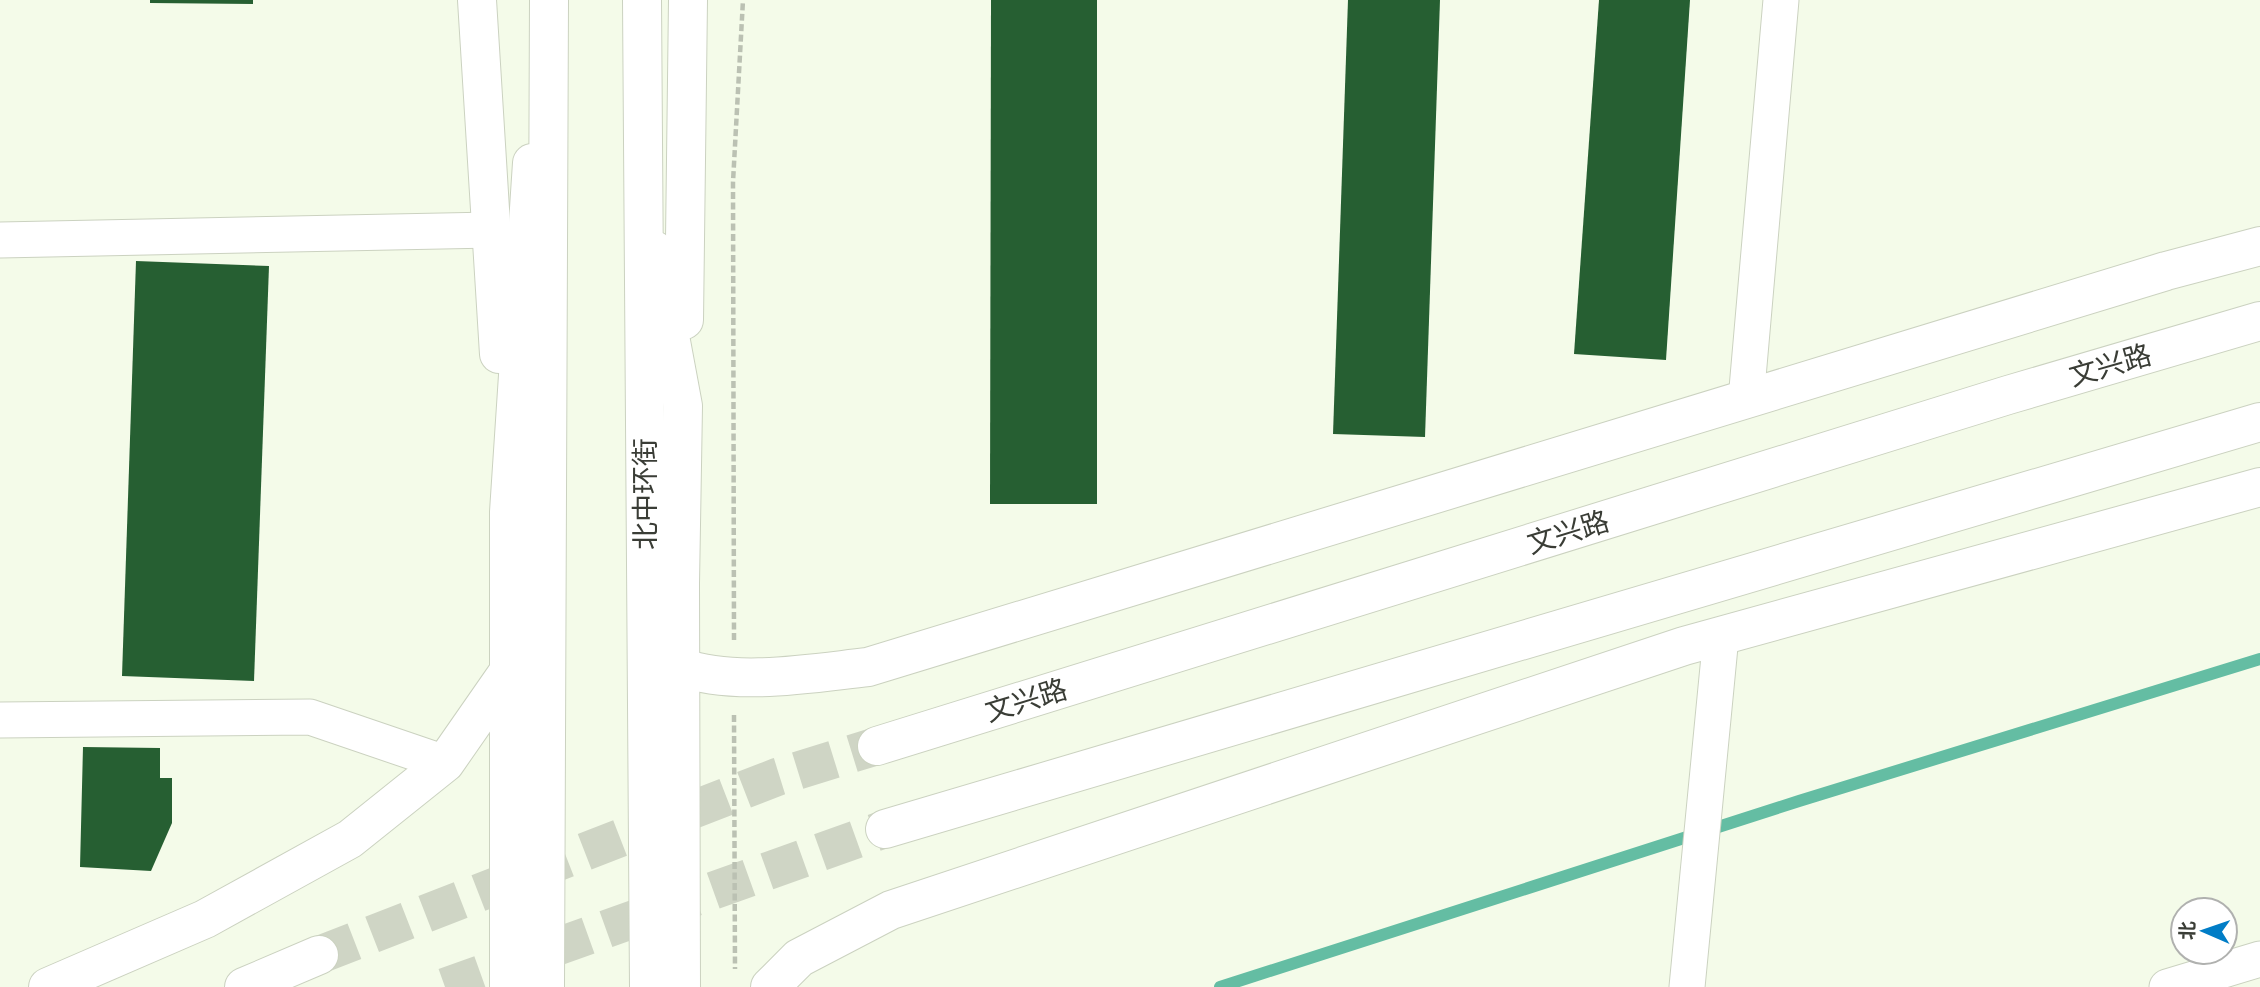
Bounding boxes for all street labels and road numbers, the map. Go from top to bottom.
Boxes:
street label: 文兴路 [2066,340,2155,392]
street label: 北中环街 [631,438,661,550]
street label: 文兴路 [1524,506,1613,560]
street label: 文兴路 [982,674,1071,728]

